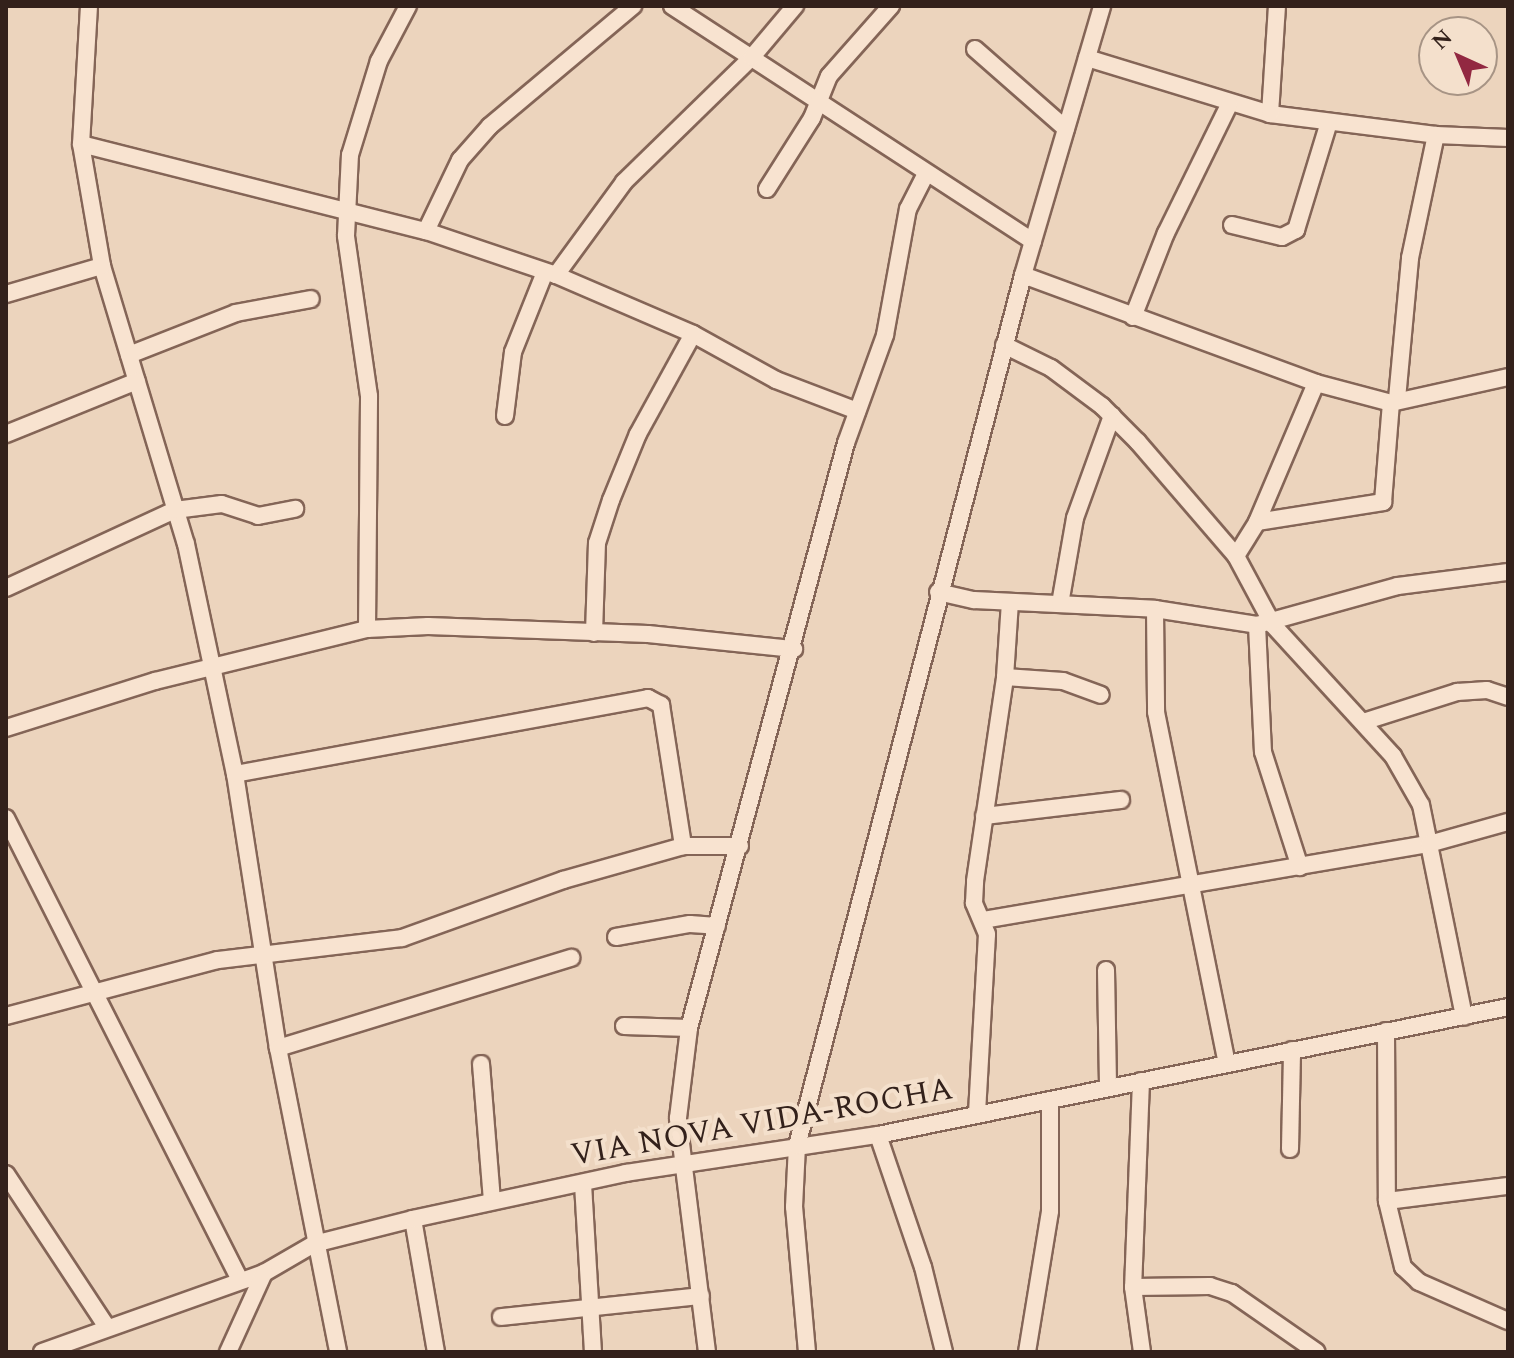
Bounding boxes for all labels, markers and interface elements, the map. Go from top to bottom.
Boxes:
north arrow [1418,16,1498,96]
text: N [1424,22,1460,58]
street label: VIA NOVA VIDA-ROCHA [568,1070,956,1176]

